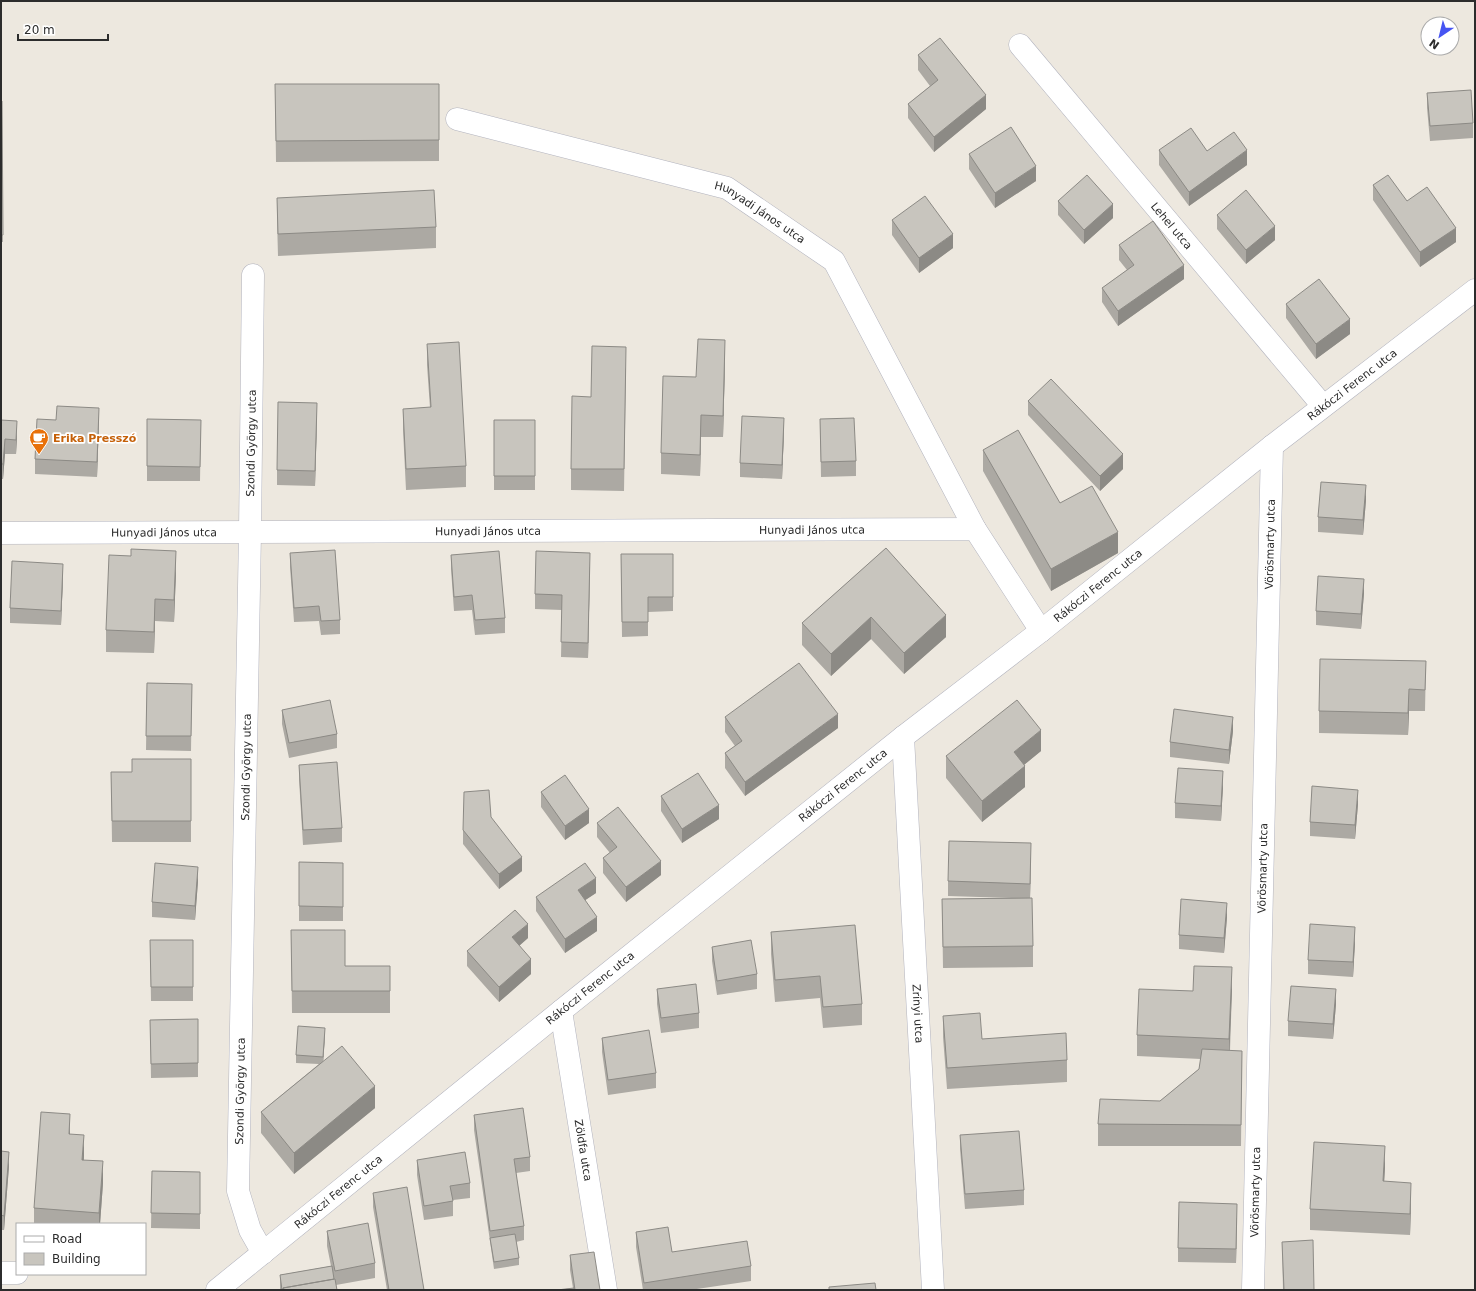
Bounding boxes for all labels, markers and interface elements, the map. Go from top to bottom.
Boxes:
scale bar [18,16,108,42]
north arrow [1420,16,1460,56]
text: 20 m [24,23,55,37]
text: N [1427,36,1442,52]
street label: Hunyadi János utca [713,179,808,246]
street label: Lehel utca [1148,200,1195,252]
street label: Rákóczi Ferenc utca [1305,346,1400,423]
street label: Szondi György utca [244,389,259,497]
cafe icon: Erika Presszó [28,427,50,455]
place label: Erika Presszó [53,432,137,445]
street label: Vörösmarty utca [1263,499,1278,590]
street label: Hunyadi János utca [759,523,865,537]
street label: Hunyadi János utca [435,525,541,538]
street label: Hunyadi János utca [111,526,217,540]
street label: Rákóczi Ferenc utca [1051,547,1145,625]
street label: Szondi György utca [239,713,254,821]
street label: Rákóczi Ferenc utca [796,746,890,825]
street label: Vörösmarty utca [1255,823,1271,914]
street label: Rákóczi Ferenc utca [543,949,637,1028]
street label: Zrínyi utca [909,984,926,1044]
street label: Szondi György utca [233,1037,248,1145]
street label: Zöldfa utca [572,1118,594,1182]
street label: Vörösmarty utca [1248,1147,1263,1237]
street label: Rákóczi Ferenc utca [292,1153,385,1232]
legend [16,1223,146,1275]
text: Road [52,1232,82,1246]
text: Building [52,1252,101,1266]

